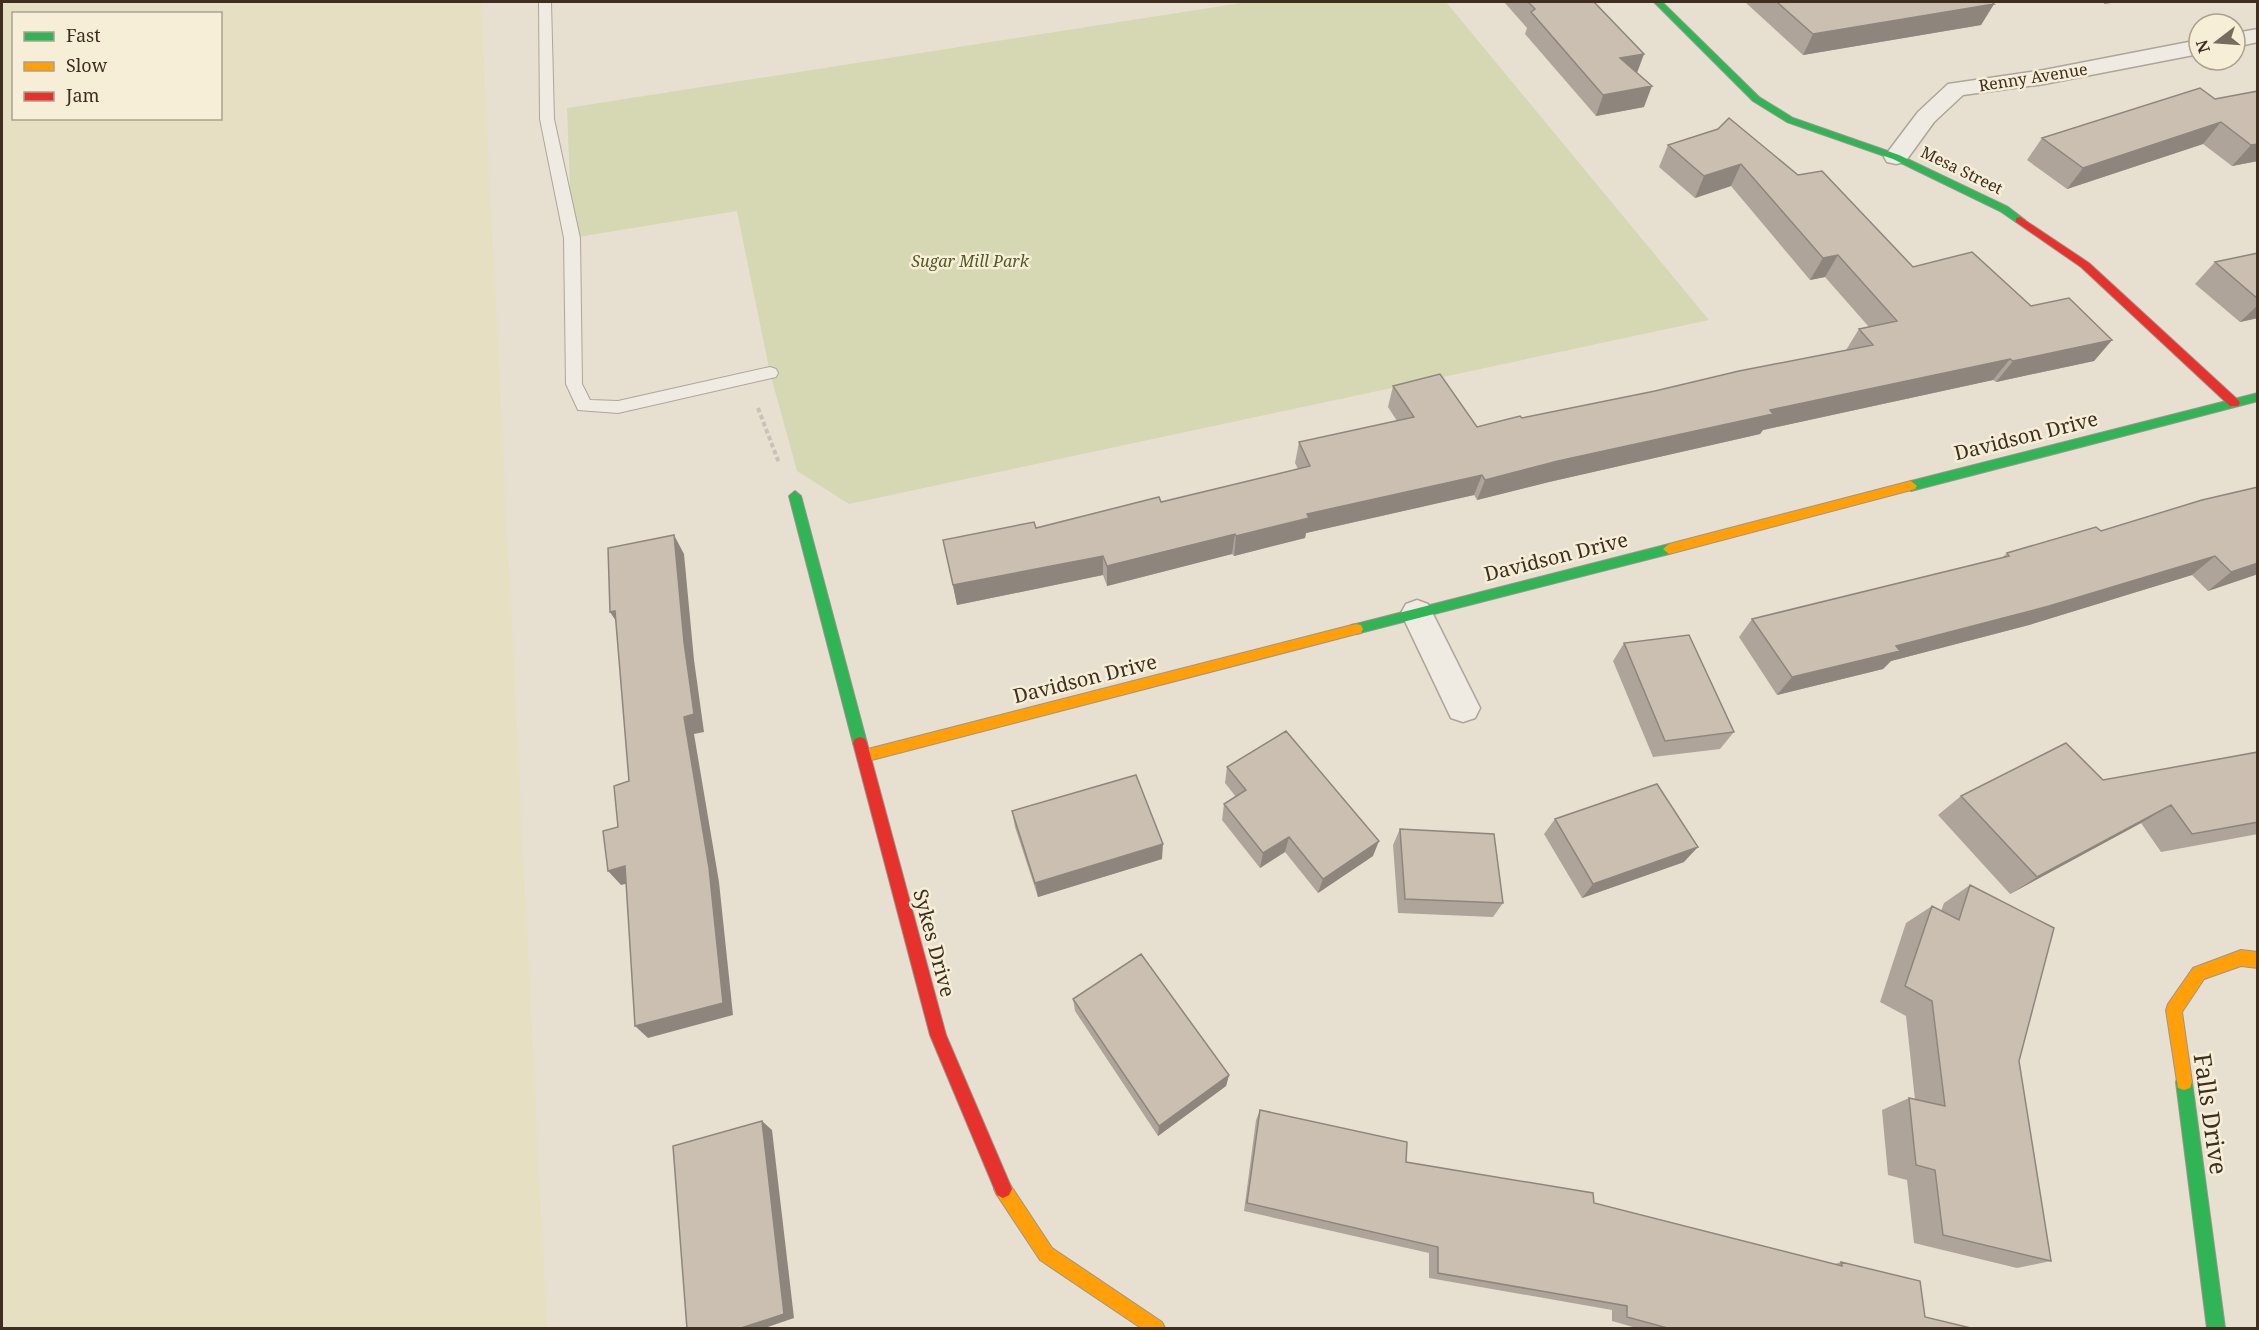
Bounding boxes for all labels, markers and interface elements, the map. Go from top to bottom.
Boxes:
legend [12,12,222,120]
north arrow [2187,12,2247,72]
text: Fast [66,23,101,47]
text: N [2190,37,2215,56]
text: Slow [66,53,108,77]
street label: Renny Avenue [1977,58,2089,96]
text: Jam [65,83,100,107]
street label: Mesa Street [1917,141,2007,199]
park label: Sugar Mill Park [911,250,1030,272]
street label: Davidson Drive [1951,405,2101,466]
street label: Davidson Drive [1481,526,1631,587]
street label: Davidson Drive [1010,648,1160,709]
street label: Sykes Drive [907,886,962,1000]
street label: Falls Drive [2187,1051,2236,1176]

